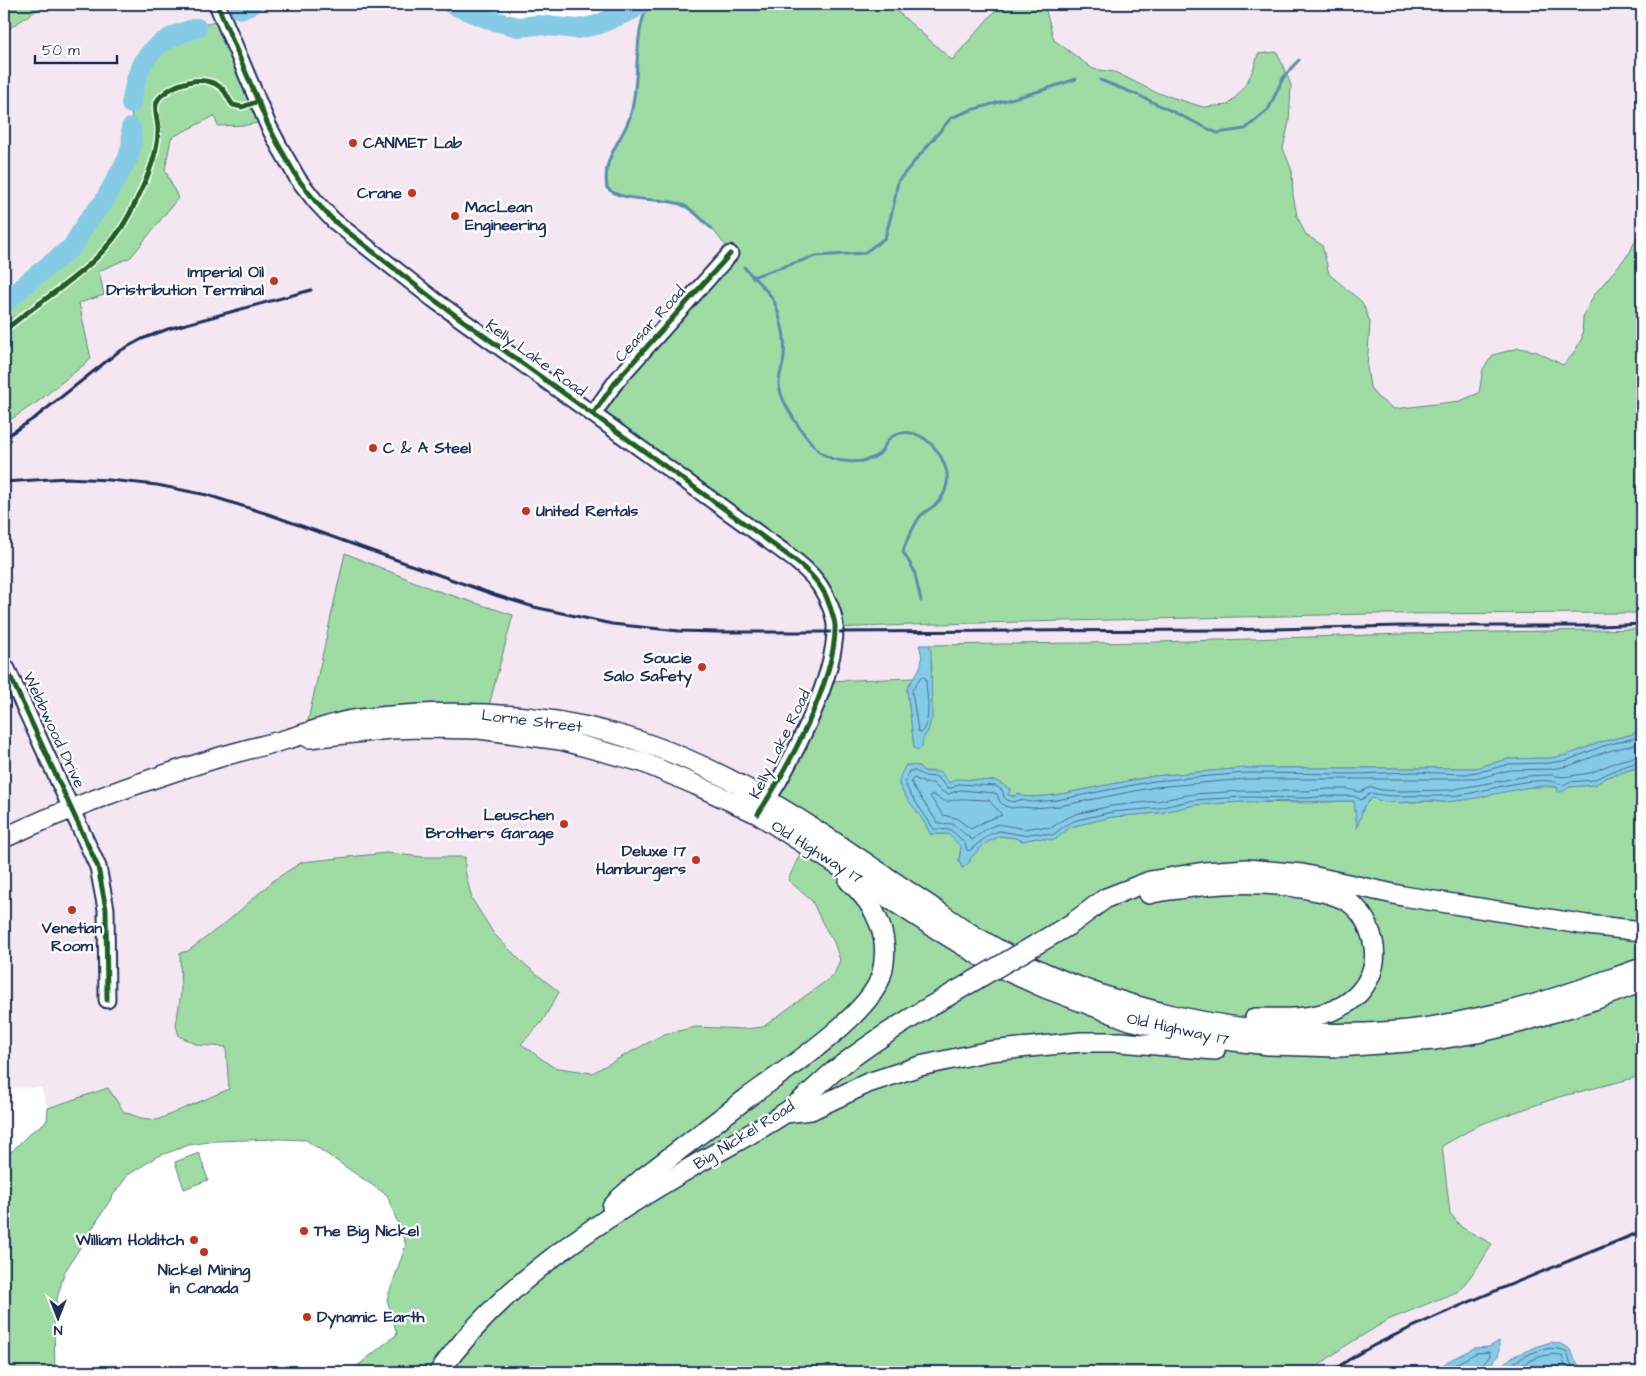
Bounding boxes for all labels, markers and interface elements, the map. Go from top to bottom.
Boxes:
scale bar [35,32,118,64]
text: 50 m [42,40,80,61]
place label: CANMET Lab [363,132,462,154]
marker: CANMET Lab [347,137,359,149]
place label: Crane [357,182,402,204]
marker: Crane [406,187,418,199]
place label: MacLean Engineering [465,196,547,238]
marker: MacLean Engineering [449,210,461,222]
place label: Imperial Oil Dristribution Terminal [106,261,264,301]
marker: Imperial Oil Dristribution Terminal [268,275,280,287]
street label: Ceasar Road [610,281,690,367]
street label: Kelly Lake Road [481,314,591,403]
place label: C & A Steel [383,437,472,459]
marker: C & A Steel [367,442,379,454]
place label: United Rentals [536,500,638,522]
marker: United Rentals [520,505,532,517]
place label: Soucie Salo Safety [603,647,692,688]
marker: Soucie Salo Safety [696,661,708,673]
street label: Webbwood Drive [17,668,91,792]
street label: Kelly Lake Road [744,686,817,803]
street label: Lorne Street [480,704,584,738]
place label: Leuschen Brothers Garage [425,804,554,846]
street label: Old Highway 17 [766,815,867,890]
marker: Leuschen Brothers Garage [558,818,570,830]
place label: Deluxe 17 Hamburgers [596,840,686,882]
marker: Deluxe 17 Hamburgers [690,854,702,866]
marker: Venetian Room [66,904,78,916]
place label: Venetian Room [41,917,102,957]
street label: Old Highway 17 [1125,1007,1231,1052]
street label: Big Nickel Road [689,1095,799,1176]
place label: The Big Nickel [313,1220,419,1244]
marker: The Big Nickel [298,1225,310,1237]
place label: William Holditch [75,1229,185,1251]
marker: William Holditch [188,1234,200,1246]
marker: Nickel Mining in Canada [198,1246,210,1258]
place label: Nickel Mining in Canada [158,1259,251,1299]
north arrow [32,1294,82,1344]
place label: Dynamic Earth [317,1306,426,1329]
marker: Dynamic Earth [301,1311,313,1323]
text: N [53,1320,62,1340]

